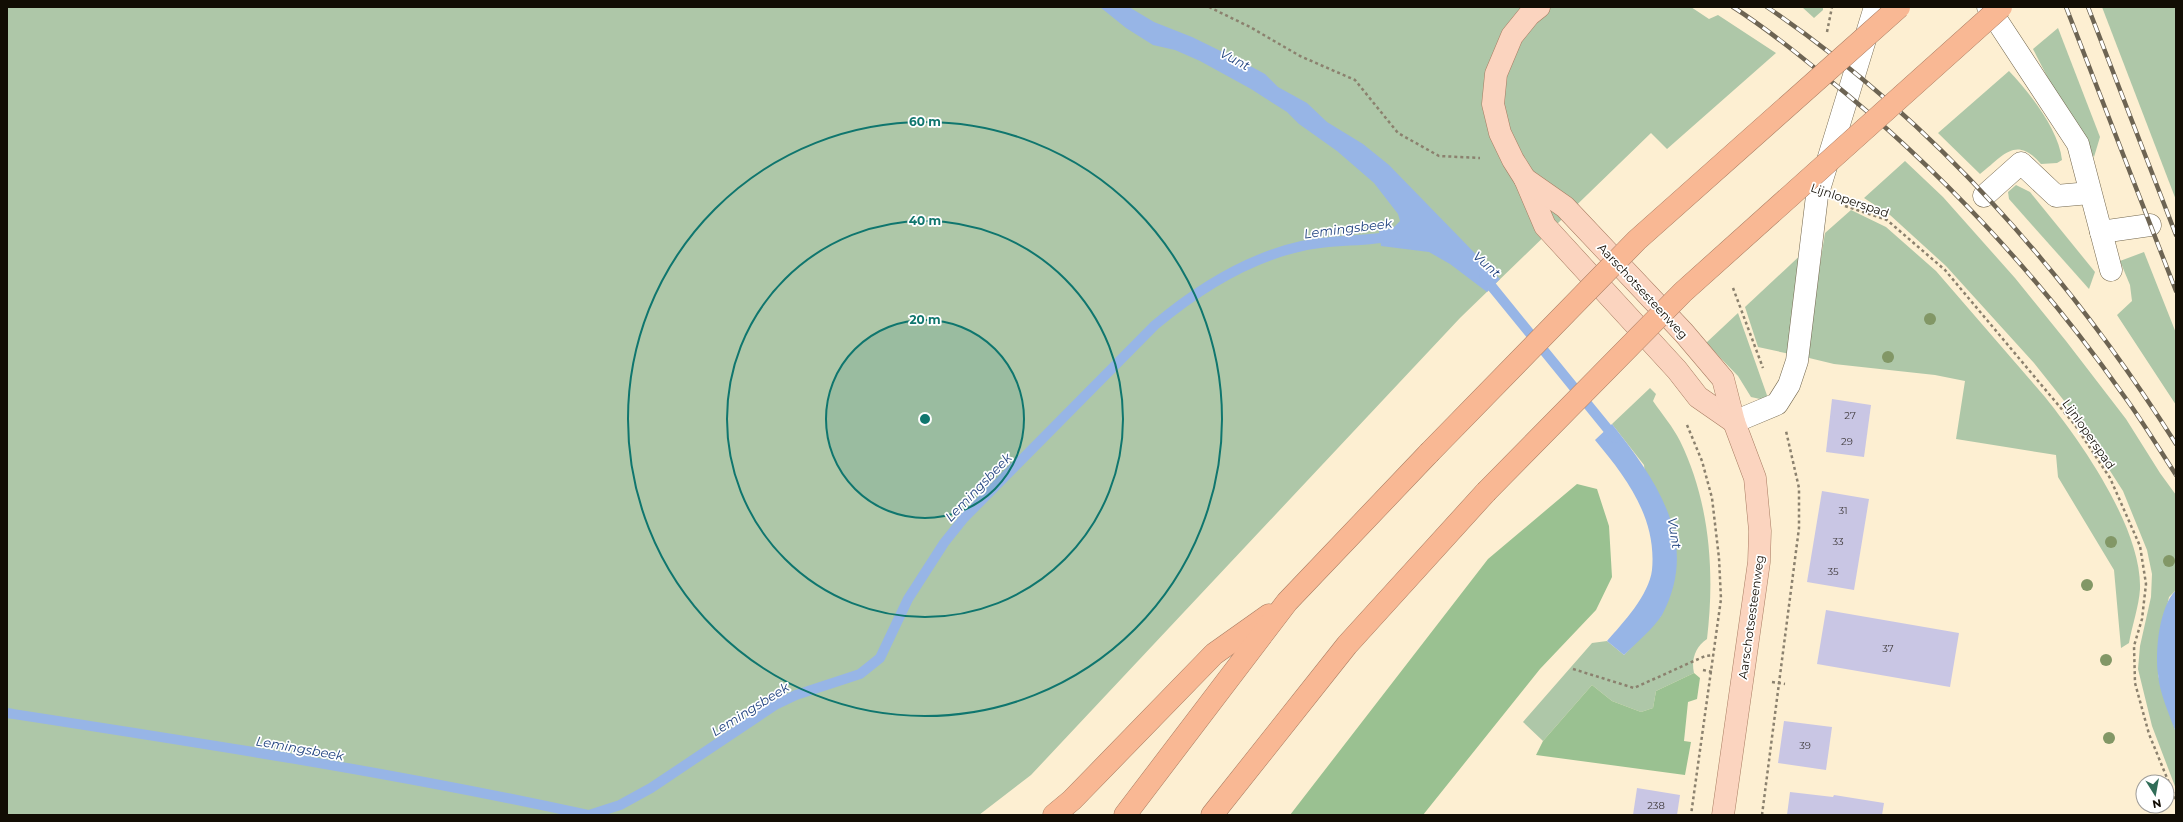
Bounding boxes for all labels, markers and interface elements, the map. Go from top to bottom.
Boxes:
water label: Vunt [1217,45,1253,74]
text: 60 m [909,114,941,129]
street label: Lijnloperspad [1809,180,1891,220]
text: 40 m [909,213,941,228]
water label: Lemingsbeek [1303,214,1394,241]
street label: Aarschotsesteenweg [1595,240,1691,342]
water label: Vunt [1470,248,1505,281]
text: 20 m [909,312,941,327]
street label: Lijnloperspad [2059,396,2119,472]
house number: 27 [1844,409,1856,422]
centre of rings [918,412,932,426]
house number: 29 [1841,435,1853,448]
water label: Lemingsbeek [941,449,1016,525]
house number: 31 [1838,504,1848,517]
water label: Vunt [1665,516,1685,551]
house number: 33 [1832,535,1844,548]
street label: Aarschotsesteenweg [1735,554,1767,680]
house number: 35 [1827,565,1839,578]
house number: 37 [1882,642,1894,655]
water label: Lemingsbeek [708,678,793,739]
water label: Lemingsbeek [255,732,346,764]
house number: 39 [1799,739,1811,752]
north arrow [2135,774,2175,814]
text: N [2151,796,2163,812]
house number: 238 [1647,799,1665,812]

